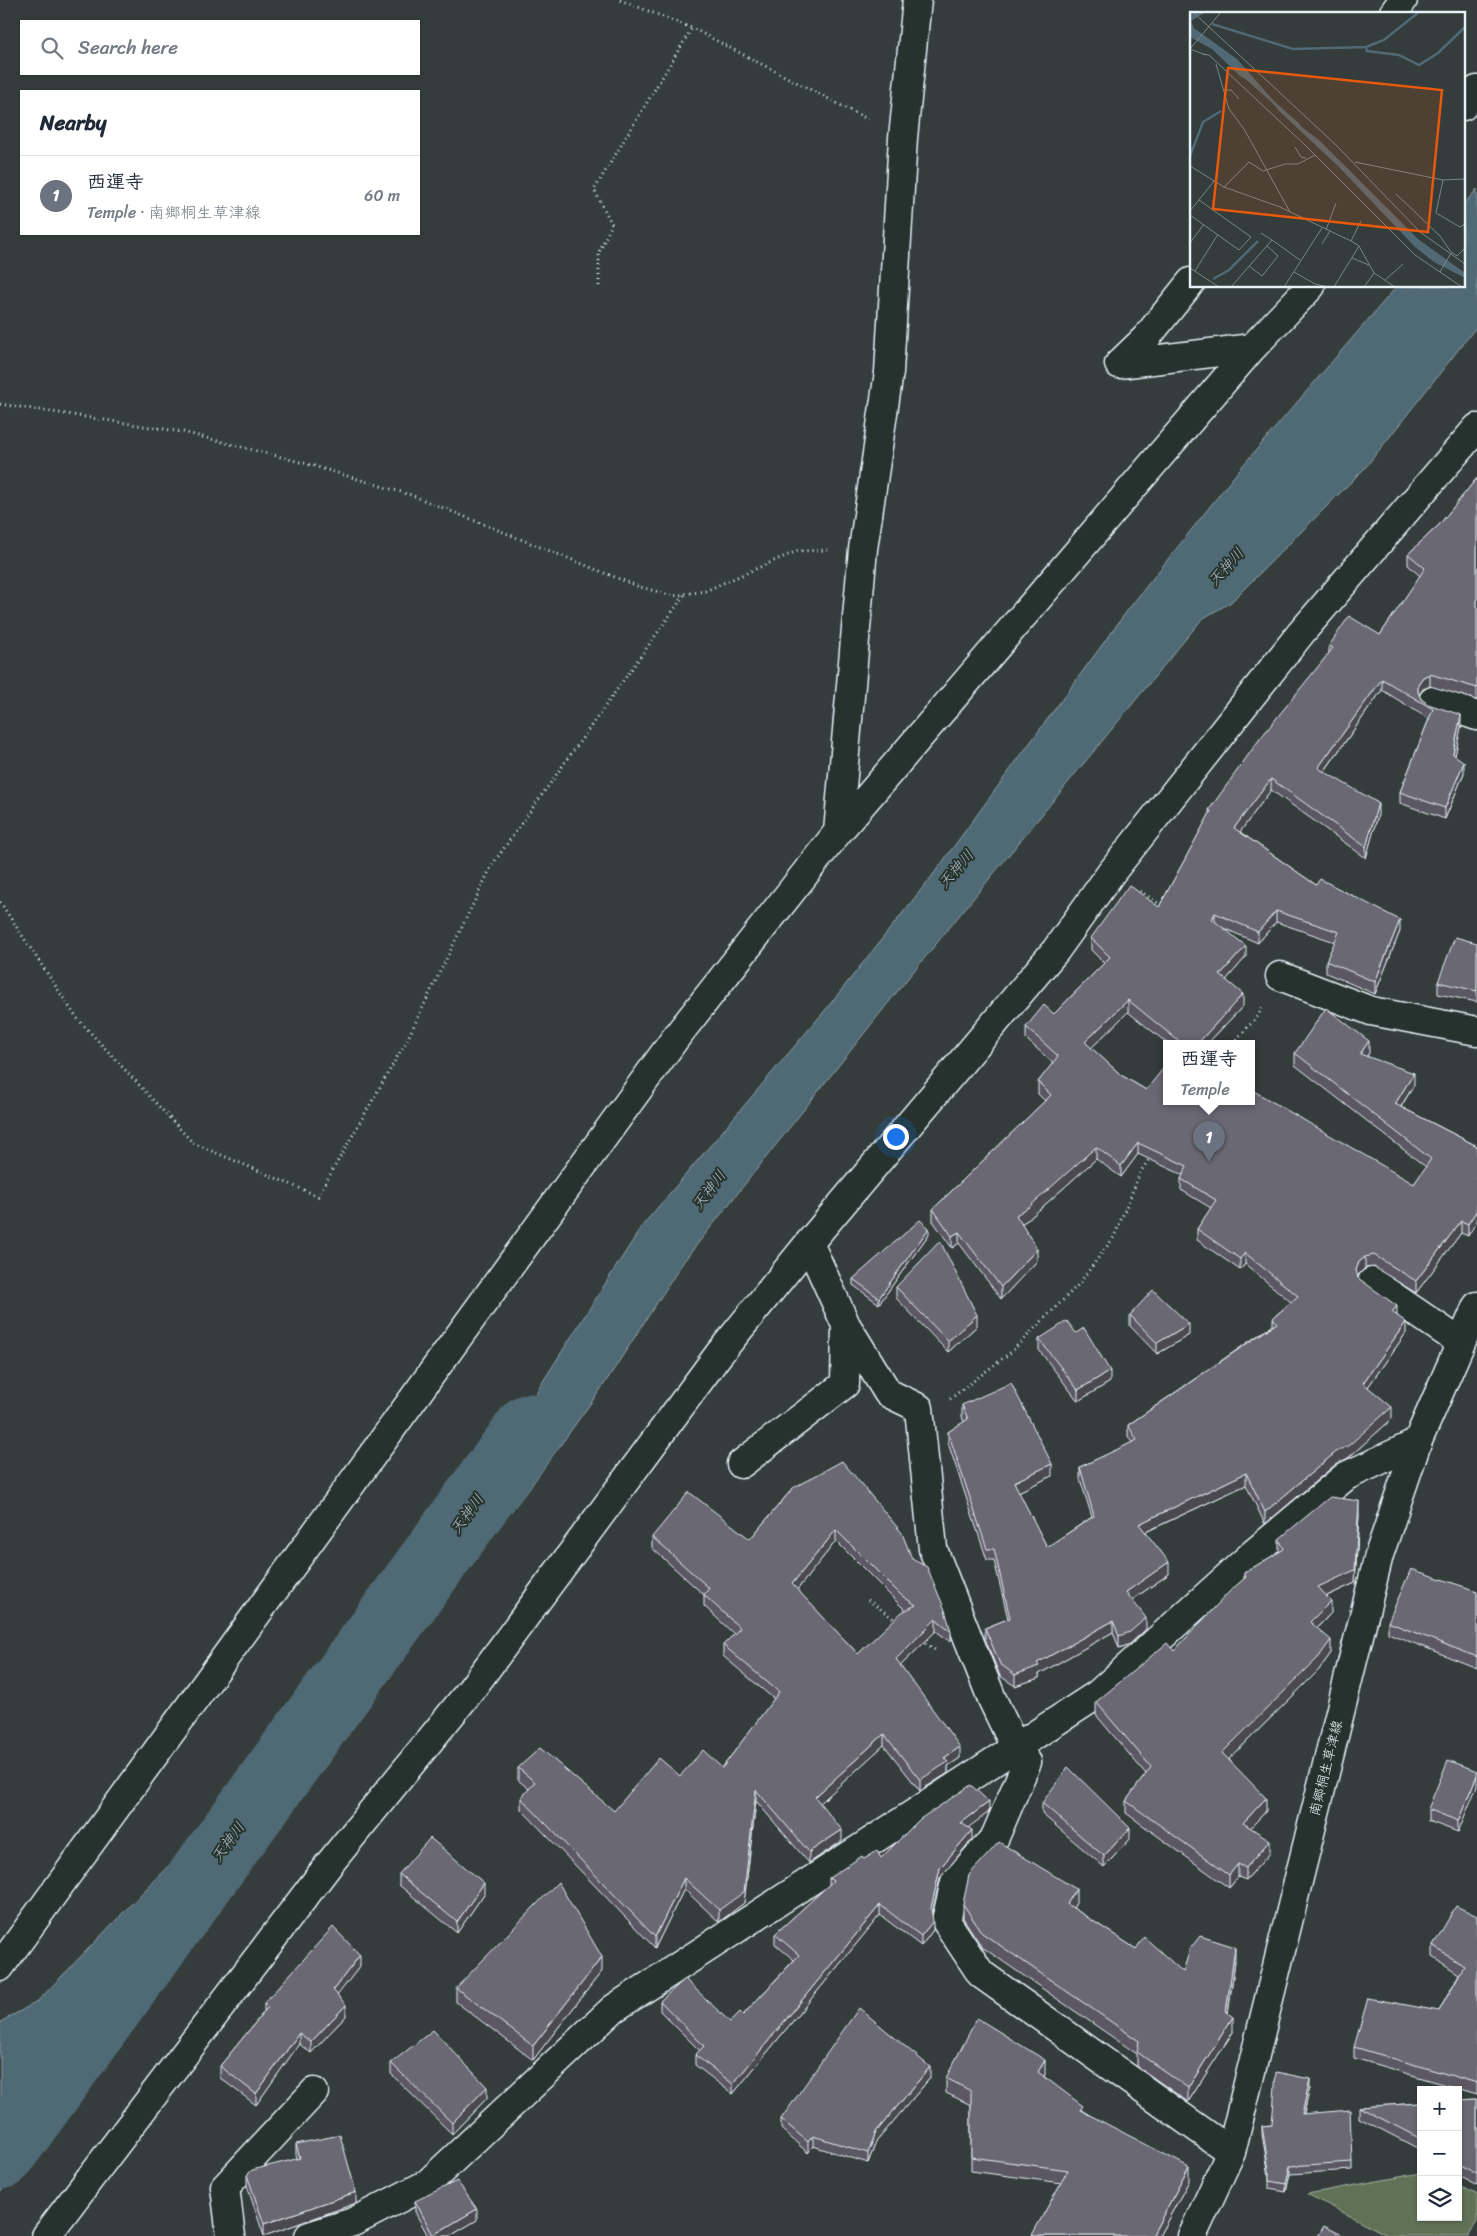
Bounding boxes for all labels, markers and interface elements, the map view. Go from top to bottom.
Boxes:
inset map [1190,12,1464,288]
search box [20,20,420,75]
text: Search here [78,31,178,64]
icon: search [38,34,66,62]
text: Nearby [40,104,106,142]
text: 西運寺 [87,165,144,198]
text: 1 [53,181,59,210]
text: 60 m [364,181,400,210]
text: Temple · 南郷桐生草津線 [87,198,261,227]
water label: 天神川 [1201,542,1251,592]
water label: 天神川 [931,843,981,895]
popup [1163,1040,1255,1105]
text: 西運寺 [1180,1042,1238,1075]
text: Temple [1180,1075,1230,1104]
pin: 1 [1193,1121,1225,1162]
your location [883,1124,909,1150]
water label: 天神川 [685,1164,733,1216]
water label: 天神川 [443,1488,491,1540]
street label: 南郷桐生草津線 [1302,1717,1350,1819]
water label: 天神川 [204,1816,252,1868]
map controls [1417,2086,1462,2221]
button: + [1417,2086,1462,2131]
button: − [1417,2131,1462,2176]
button: layers [1417,2176,1462,2221]

